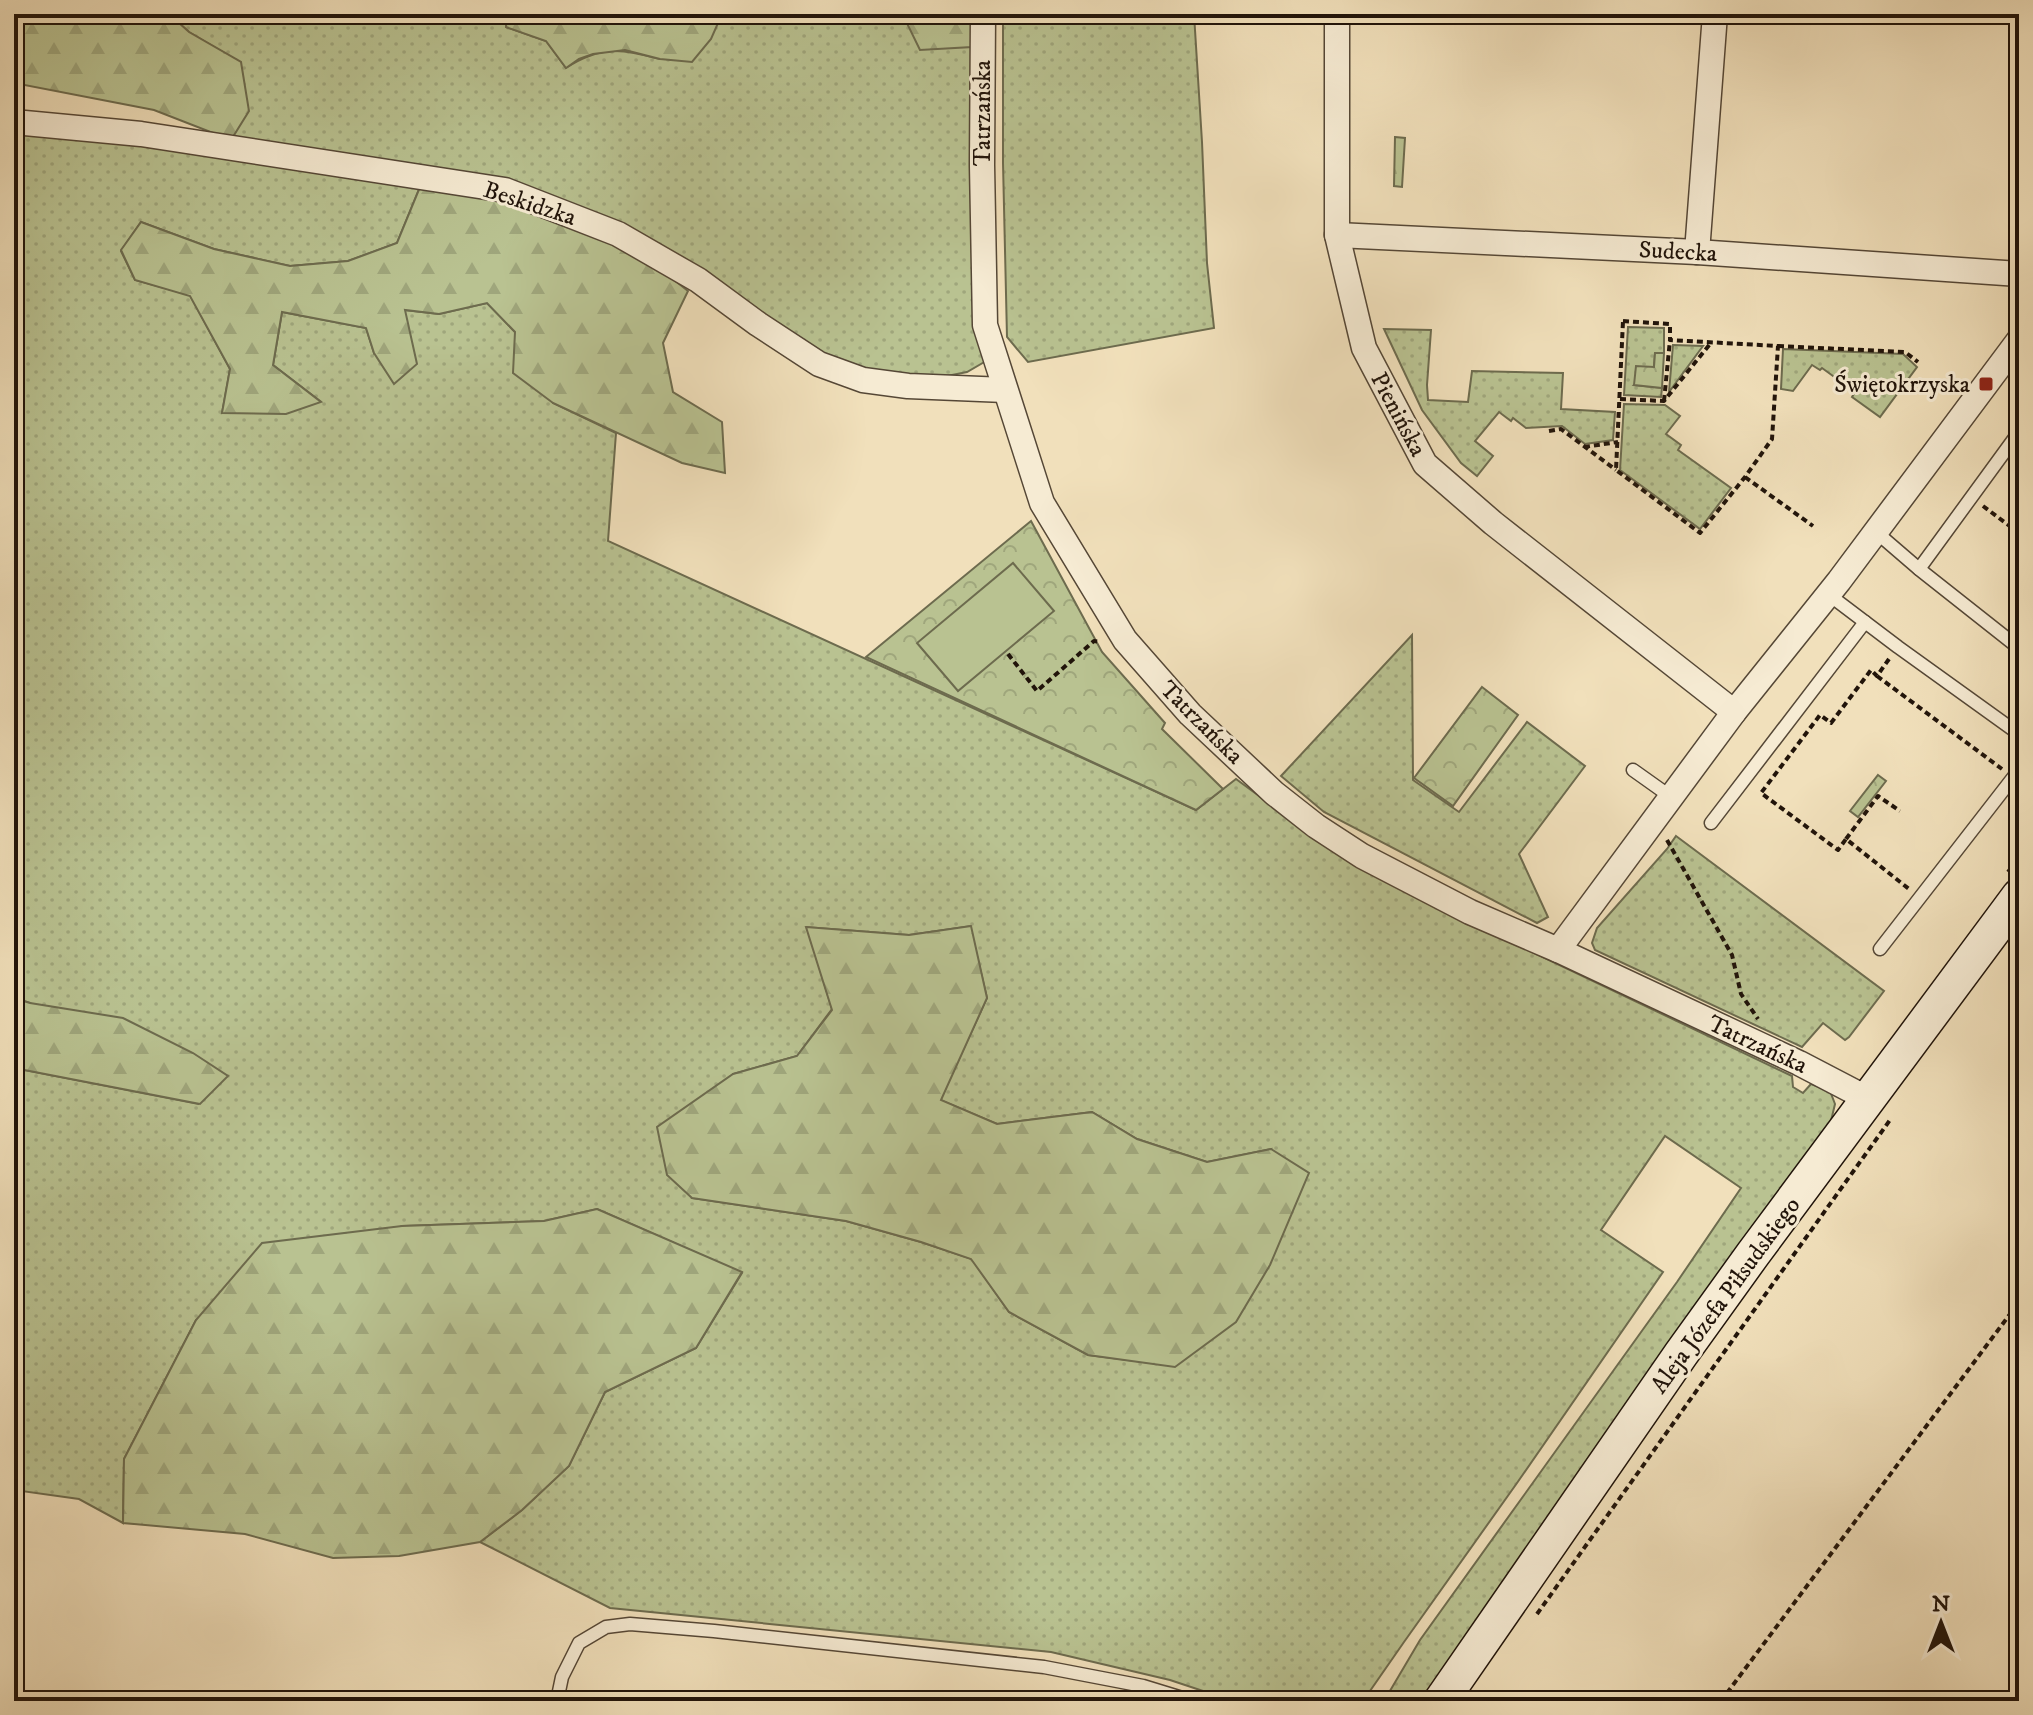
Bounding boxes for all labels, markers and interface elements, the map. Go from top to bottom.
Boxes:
street label: Tatrzańska [968,59,998,166]
street label: Beskidzka [480,175,581,233]
street label: Sudecka [1638,235,1719,269]
street label: Pienińska [1363,367,1433,463]
place label: Świętokrzyska [1834,369,1971,400]
marker: Świętokrzyska [1977,375,1995,393]
street label: Tatrzańska [1153,675,1250,771]
street label: Tatrzańska [1703,1009,1813,1081]
street label: Aleja Józefa Piłsudskiego [1644,1191,1807,1400]
north arrow [1901,1583,1981,1663]
text: N [1932,1591,1950,1618]

